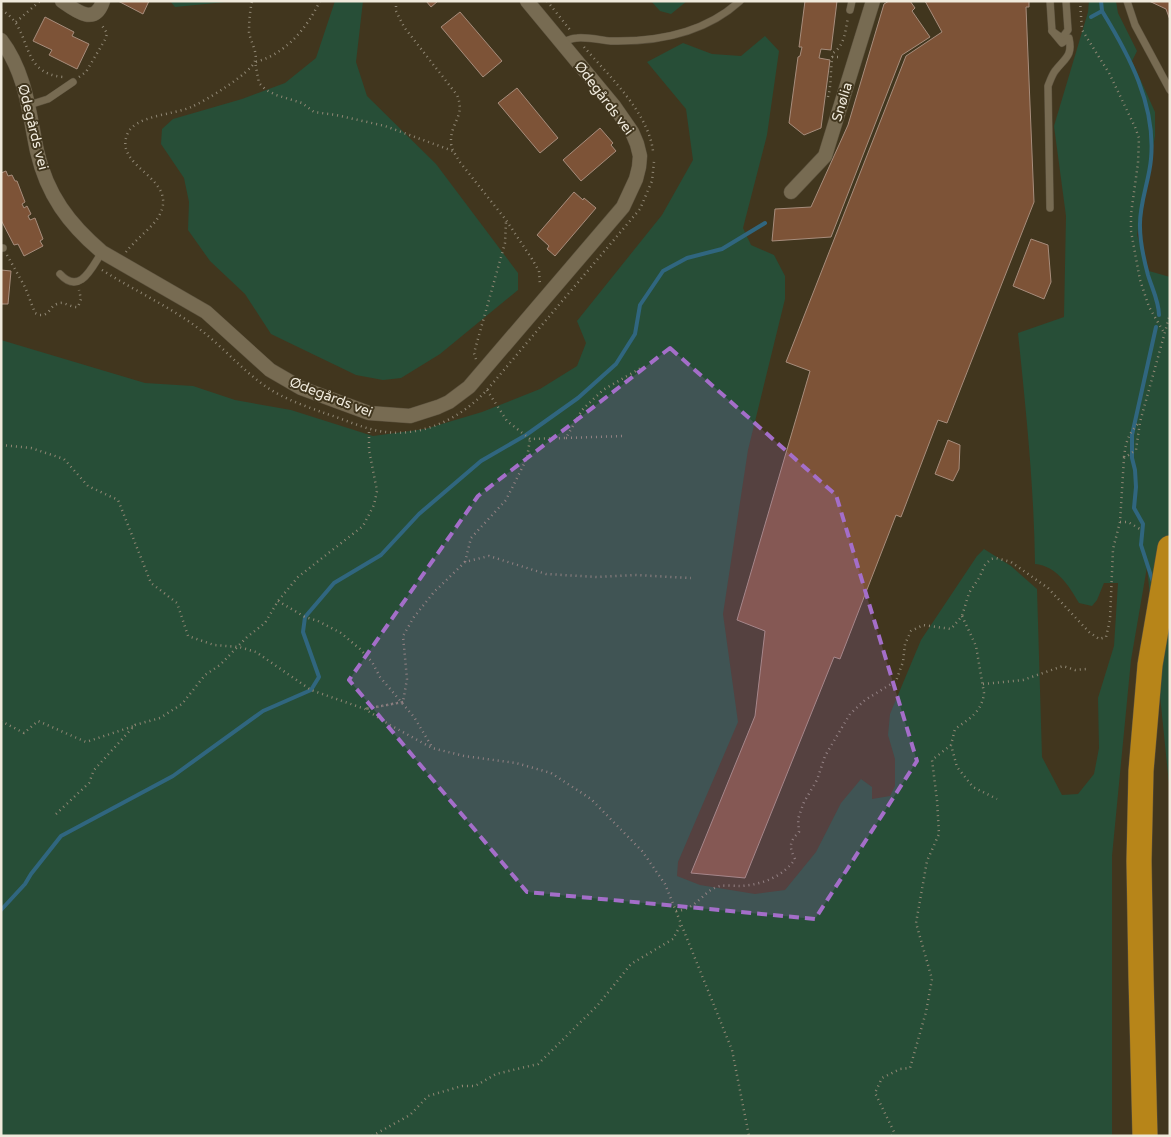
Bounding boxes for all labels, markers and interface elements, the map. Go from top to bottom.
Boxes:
street label: Ødegårds vei [571,58,637,138]
street label: Snølia [828,80,856,124]
street label: Ødegårds vei [14,82,52,172]
street label: Ødegårds vei [287,373,375,421]

